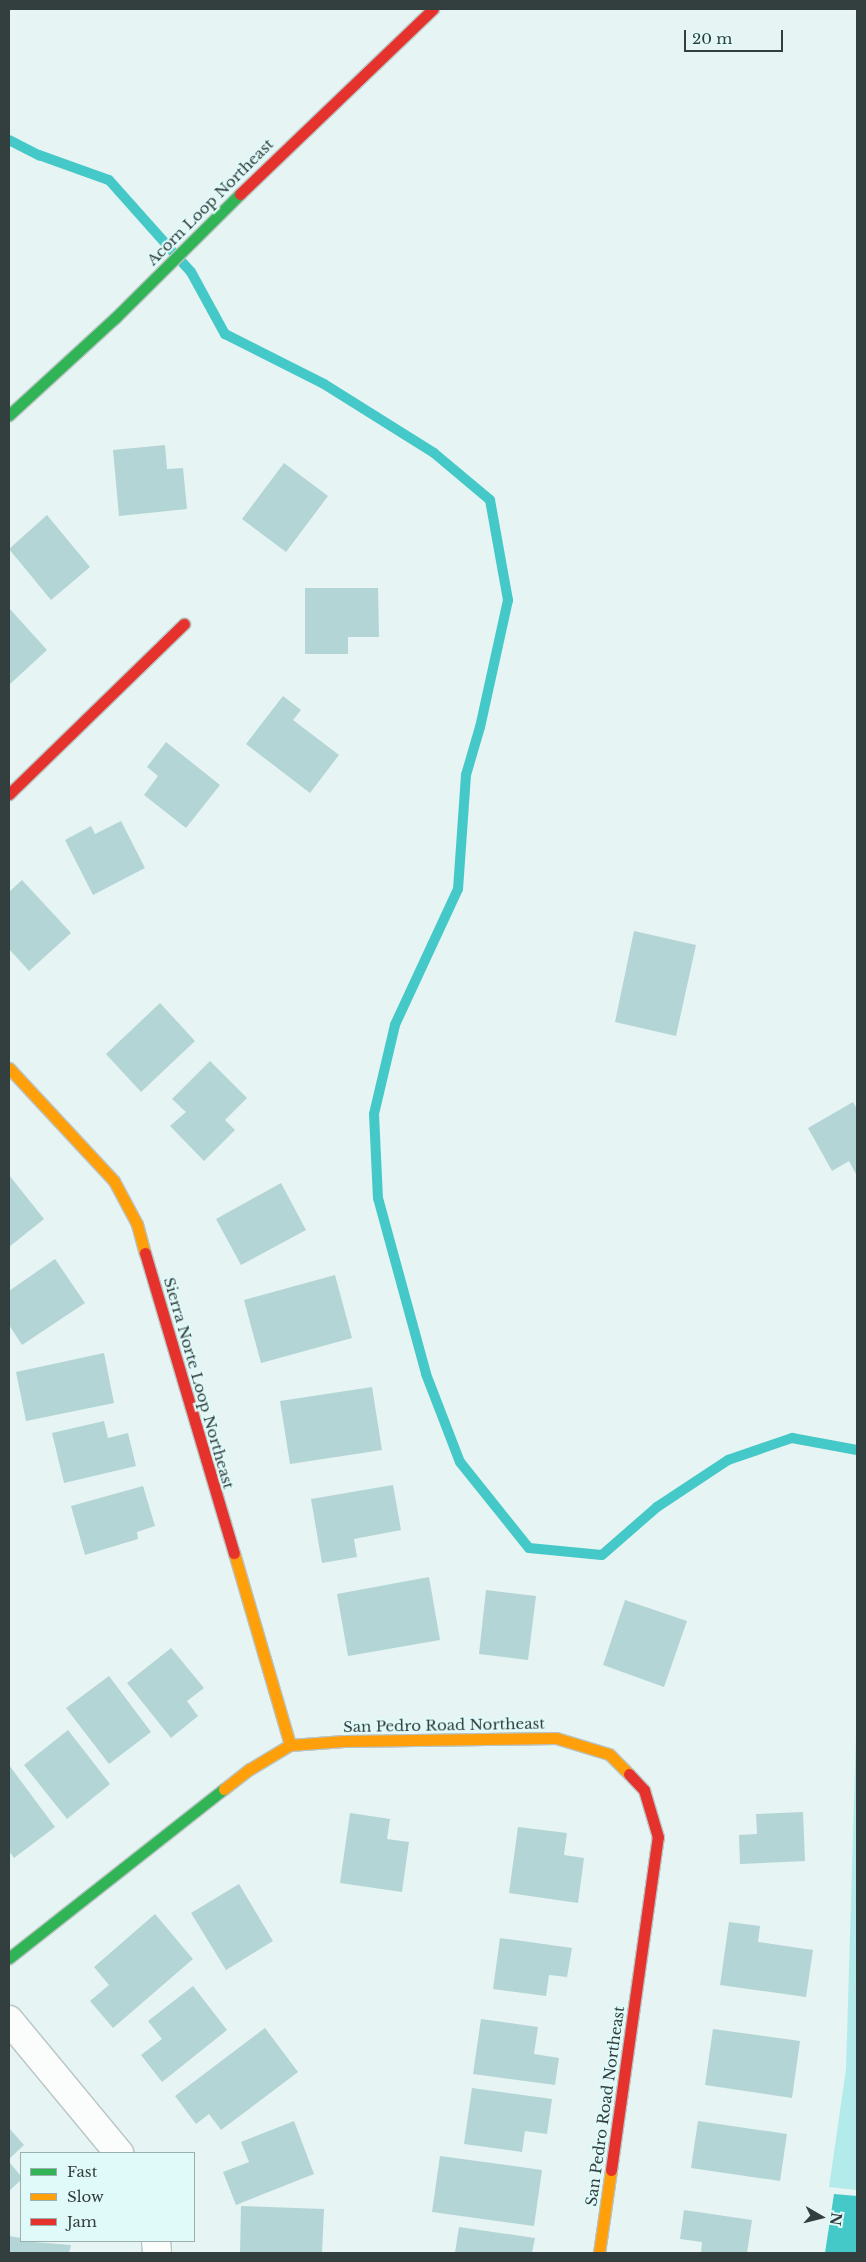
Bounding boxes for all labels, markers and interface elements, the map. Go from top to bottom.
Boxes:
scale bar [686,20,785,52]
text: 20 m [692,29,732,48]
street label: Acorn Loop Northeast [143,135,277,269]
street label: Sierra Norte Loop Northeast [160,1275,238,1491]
street label: San Pedro Road Northeast [343,1714,545,1736]
street label: San Pedro Road Northeast [582,2005,628,2207]
legend [20,2152,195,2242]
text: Fast [67,2162,97,2181]
text: Slow [67,2187,104,2206]
north arrow [796,2192,846,2242]
text: N [826,2211,846,2227]
text: Jam [67,2212,97,2231]

